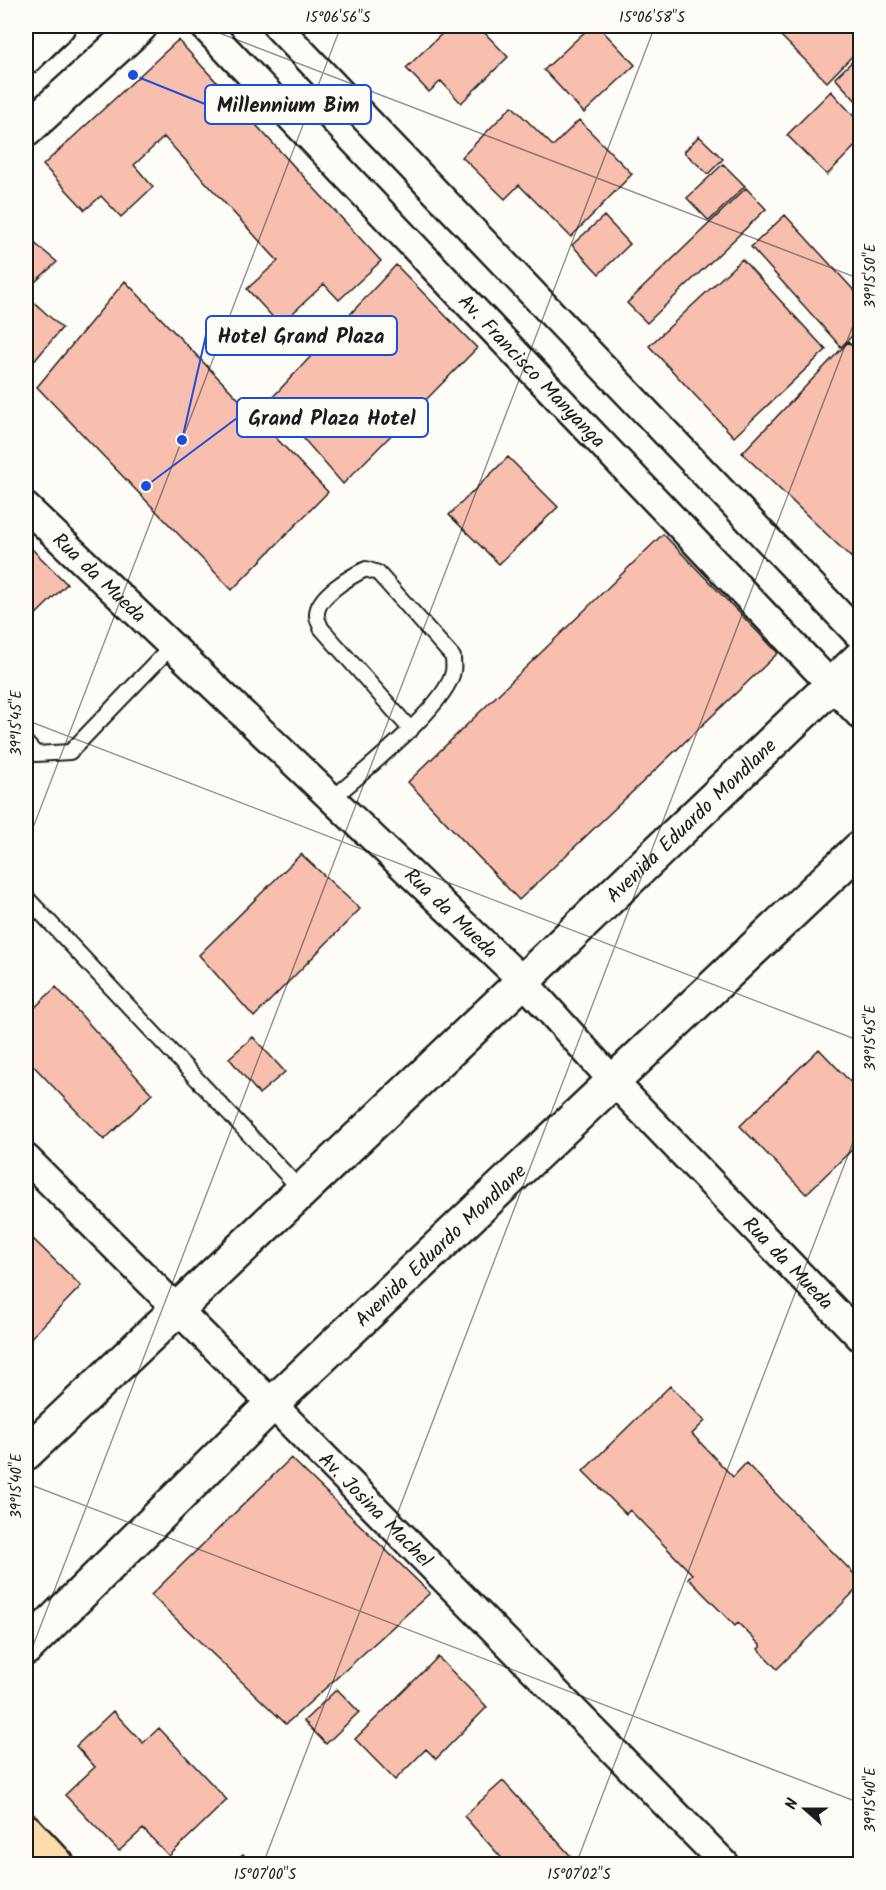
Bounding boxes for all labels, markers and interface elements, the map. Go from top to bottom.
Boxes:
text: 15°06'56"S [305,6,371,30]
text: 15°06'58"S [619,6,685,30]
callout: Millennium Bim [205,85,371,124]
text: Millennium Bim [217,90,359,123]
text: 39°15'50"E [859,242,883,309]
street label: Av. Francisco Manyanga [449,288,612,457]
callout: Hotel Grand Plaza [206,316,397,355]
text: Hotel Grand Plaza [217,321,385,354]
callout: Grand Plaza Hotel [237,398,428,437]
text: Grand Plaza Hotel [248,403,416,436]
street label: Rua da Mueda [44,526,153,632]
text: 39°15'45"E [5,689,29,756]
street label: Avenida Eduardo Mondlane [600,732,785,911]
street label: Rua da Mueda [396,861,505,967]
text: 39°15'45"E [859,1004,883,1071]
street label: Avenida Eduardo Mondlane [348,1157,535,1336]
street label: Rua da Mueda [734,1210,840,1318]
street label: Av. Josina Machel [310,1446,439,1576]
text: 39°15'40"E [5,1452,29,1519]
text: 39°15'40"E [859,1766,883,1833]
north arrow [775,1779,835,1839]
text: N [779,1795,806,1813]
text: 15°07'00"S [234,1863,296,1887]
text: 15°07'02"S [547,1863,611,1887]

